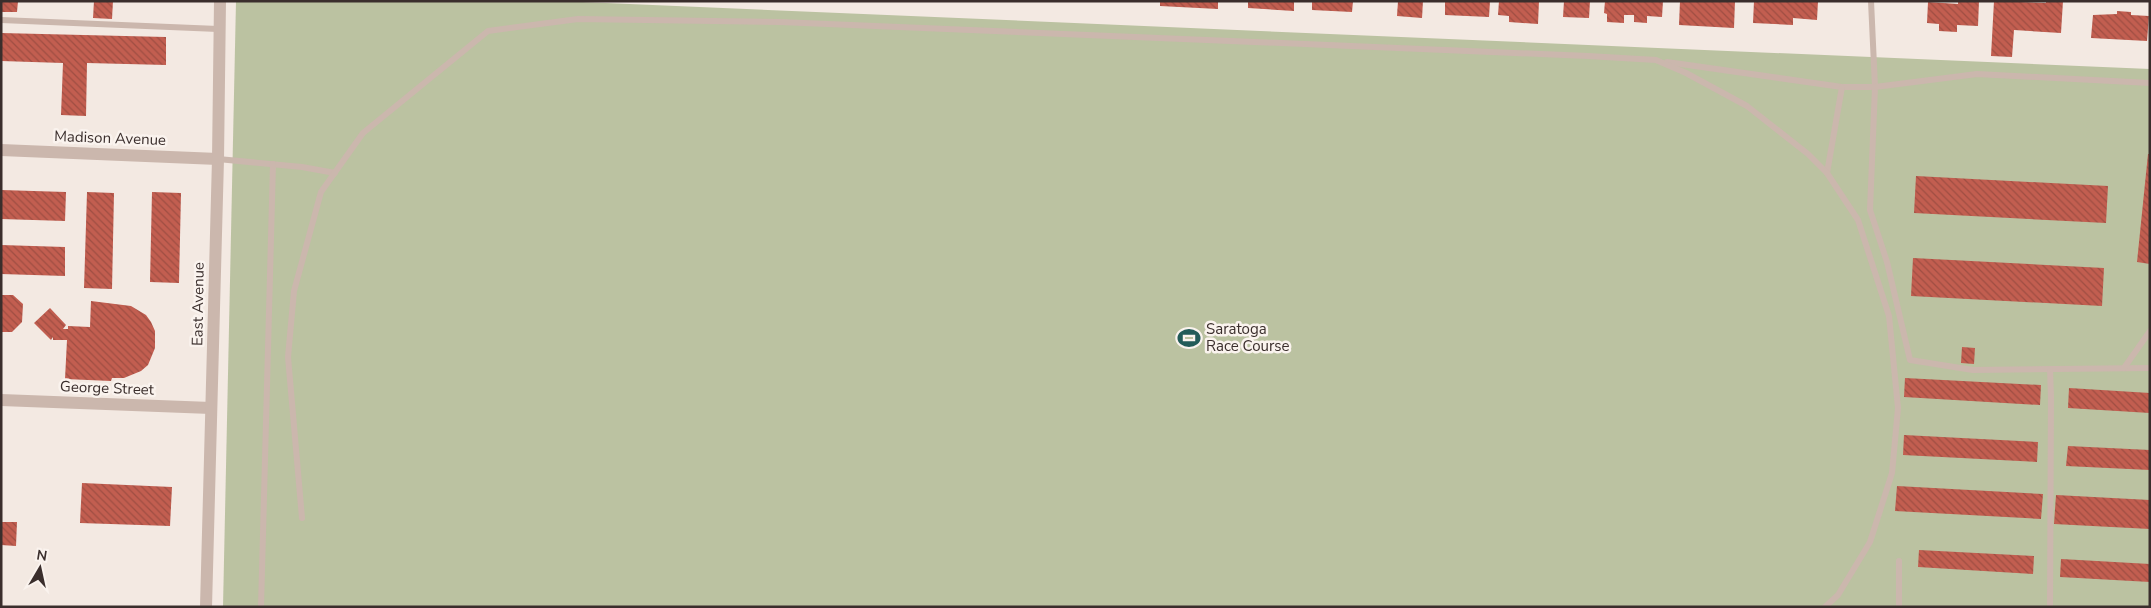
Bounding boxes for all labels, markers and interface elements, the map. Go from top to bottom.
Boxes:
street label: Madison Avenue [54,126,166,150]
street label: East Avenue [187,262,209,346]
place label: Saratoga Race Course [1206,319,1289,356]
sports icon: Saratoga Race Course [1176,325,1202,351]
street label: George Street [60,376,155,400]
north arrow [15,543,65,593]
text: N [35,545,49,566]

